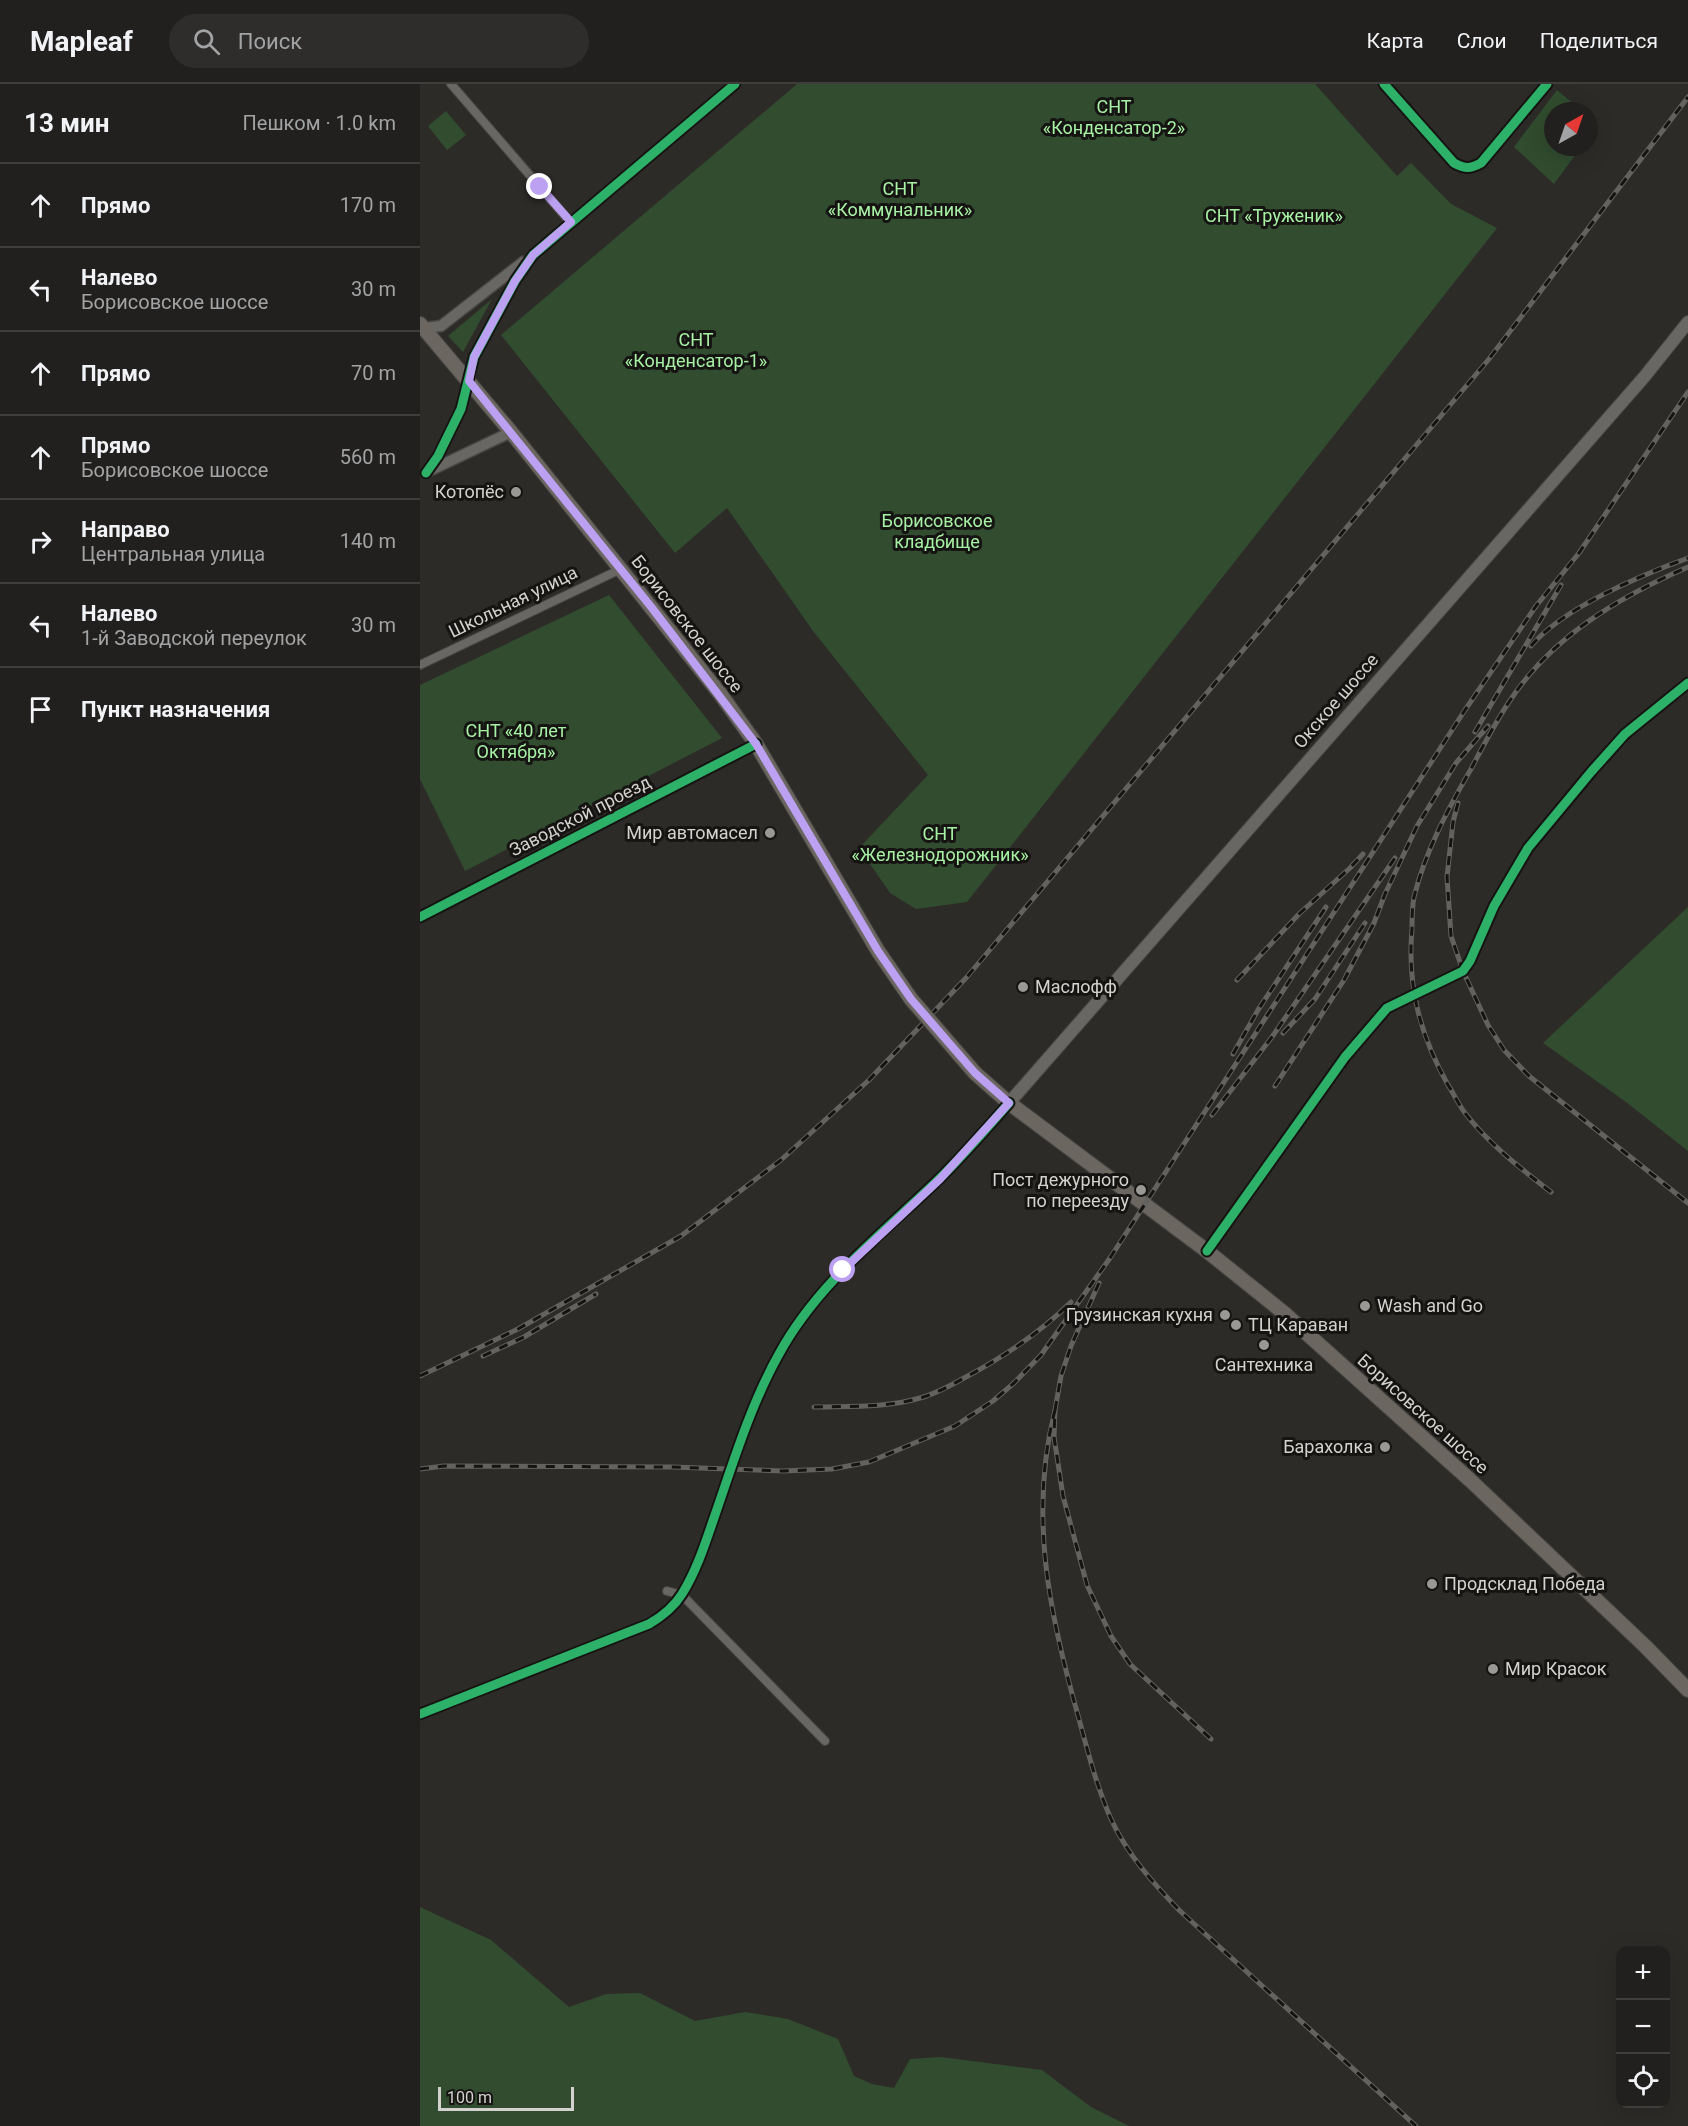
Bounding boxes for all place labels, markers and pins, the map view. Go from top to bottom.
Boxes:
place label: Котопёс [435,481,504,502]
marker: Котопёс [509,485,523,499]
place label: Мир автомасел [626,822,758,843]
marker: Мир автомасел [763,826,777,840]
place label: Маслофф [1035,976,1117,997]
marker: Маслофф [1016,980,1030,994]
place label: Пост дежурного по переезду [992,1169,1129,1211]
marker: Пост дежурного по переезду [1134,1183,1148,1197]
place label: Wash and Go [1377,1295,1483,1316]
marker: Wash and Go [1358,1299,1372,1313]
place label: Грузинская кухня [1066,1304,1213,1325]
marker: Грузинская кухня [1218,1308,1232,1322]
place label: ТЦ Караван [1248,1314,1348,1335]
marker: ТЦ Караван [1229,1318,1243,1332]
marker: Сантехника [1257,1338,1271,1352]
place label: Сантехника [1215,1354,1313,1375]
place label: Барахолка [1283,1436,1373,1457]
marker: Барахолка [1378,1440,1392,1454]
place label: Продсклад Победа [1444,1573,1605,1594]
marker: Продсклад Победа [1425,1577,1439,1591]
place label: Мир Красок [1505,1658,1607,1679]
marker: Мир Красок [1486,1662,1500,1676]

